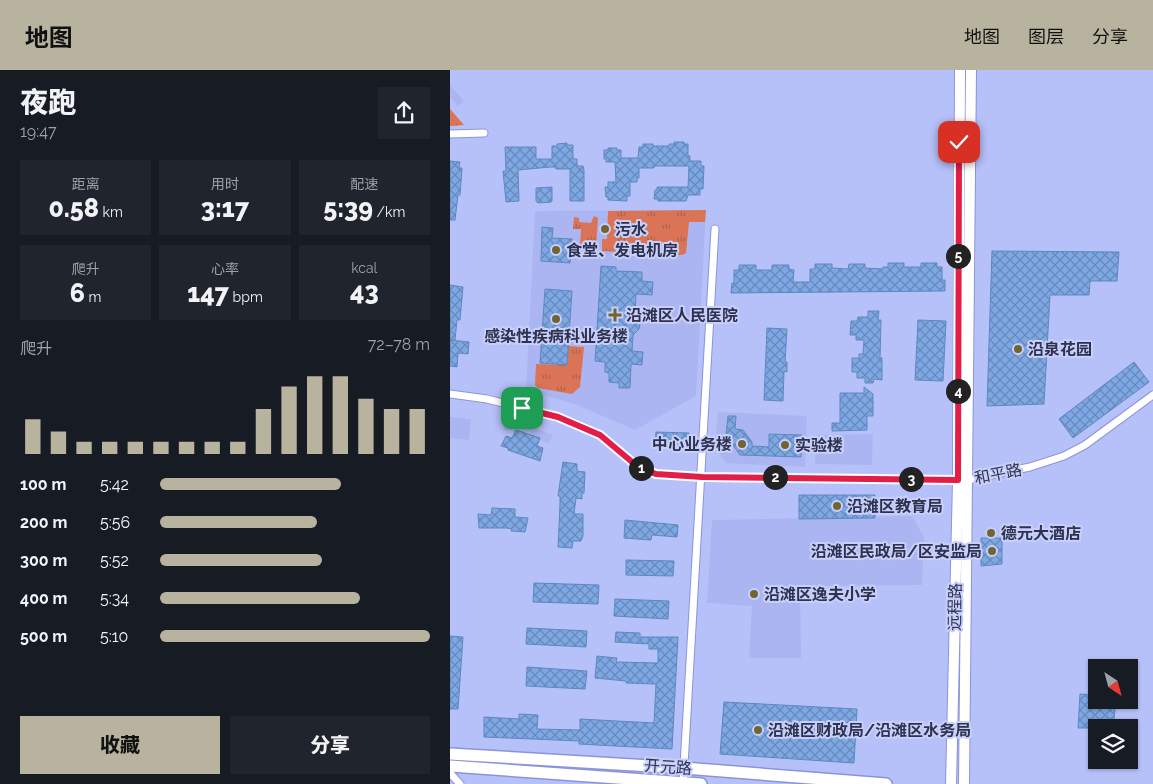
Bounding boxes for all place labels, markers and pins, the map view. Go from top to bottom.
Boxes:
pin [938,121,980,163]
place label: 污水 [615,220,647,239]
marker: 污水 [599,223,611,235]
place label: 食堂、发电机房 [566,241,678,260]
marker: 食堂、发电机房 [550,244,562,256]
pin: 5 [946,244,970,268]
place label: 沿滩区人民医院 [626,306,738,325]
marker: 沿滩区人民医院 [608,308,622,322]
marker: 感染性疾病科业务楼 [550,313,562,325]
place label: 感染性疾病科业务楼 [484,327,628,346]
place label: 沿泉花园 [1028,340,1092,359]
marker: 沿泉花园 [1012,343,1024,355]
pin: 4 [946,378,970,404]
pin [501,387,543,429]
place label: 中心业务楼 [652,435,732,454]
place label: 实验楼 [795,436,843,455]
marker: 中心业务楼 [736,438,748,450]
marker: 实验楼 [779,439,791,451]
pin: 1 [628,456,654,480]
pin: 2 [762,464,788,490]
pin: 3 [898,466,924,492]
place label: 沿滩区教育局 [847,497,943,516]
marker: 沿滩区教育局 [831,500,843,512]
place label: 德元大酒店 [1001,524,1081,543]
marker: 德元大酒店 [985,527,997,539]
place label: 沿滩区民政局/区安监局 [811,542,982,561]
marker: 沿滩区民政局/区安监局 [986,545,998,557]
place label: 沿滩区逸夫小学 [764,585,876,604]
marker: 沿滩区逸夫小学 [748,588,760,600]
place label: 沿滩区财政局/沿滩区水务局 [768,721,971,740]
marker: 沿滩区财政局/沿滩区水务局 [752,724,764,736]

